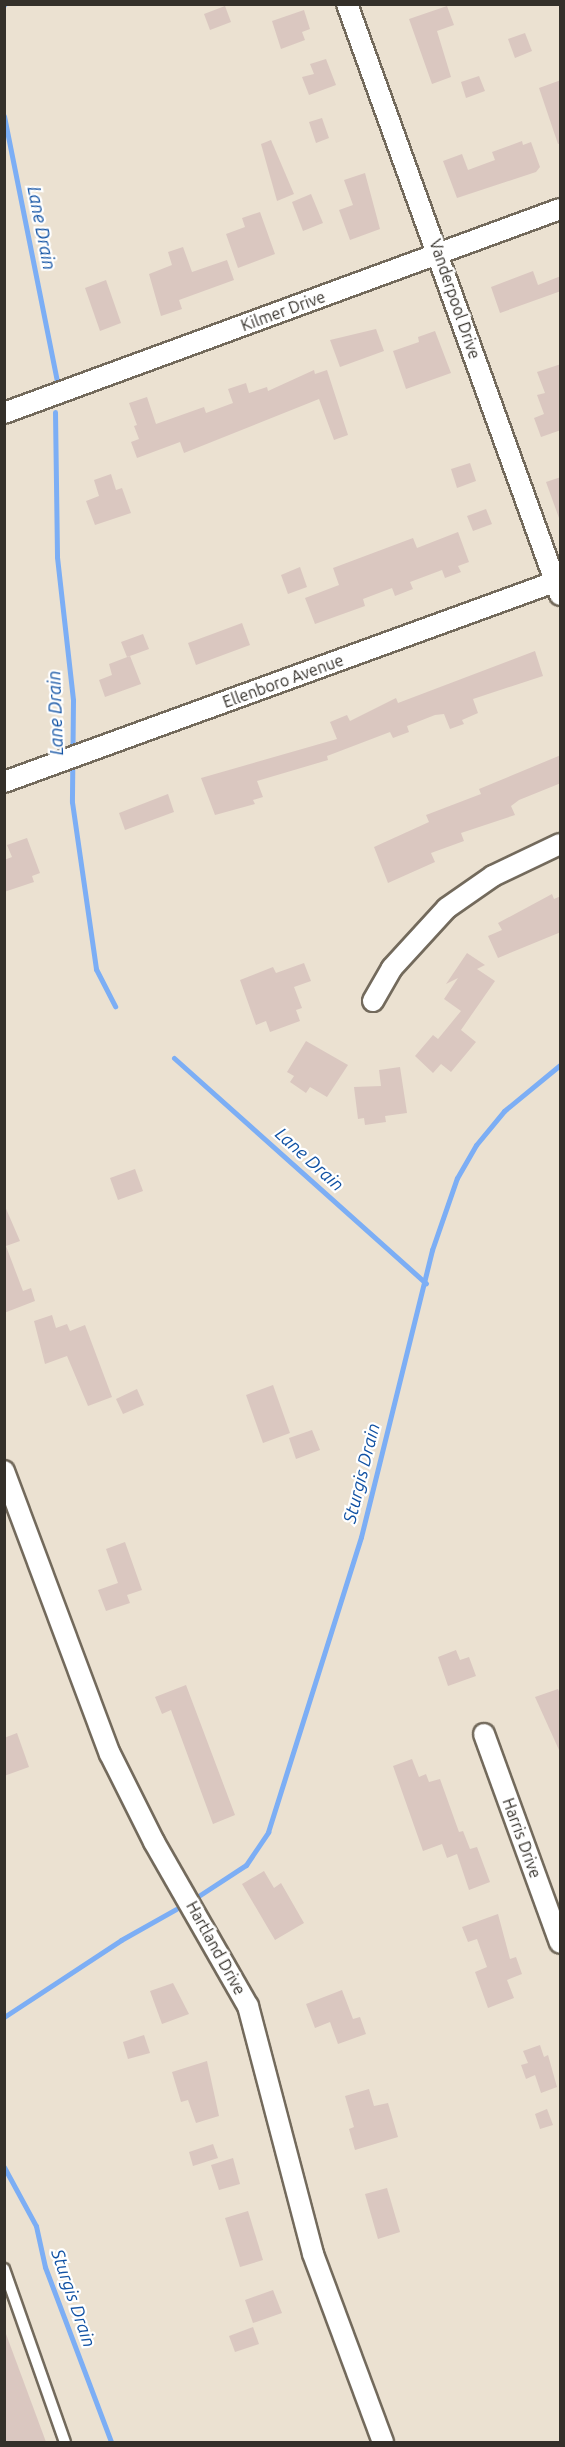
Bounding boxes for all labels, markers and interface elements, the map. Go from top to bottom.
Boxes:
water label: Lane Drain [23,184,61,272]
street label: Vanderpool Drive [426,237,484,361]
street label: Kilmer Drive [238,287,328,335]
street label: Ellenboro Avenue [220,650,346,712]
water label: Lane Drain [43,670,67,756]
water label: Lane Drain [271,1123,349,1195]
water label: Sturgis Drain [338,1421,384,1525]
street label: Harris Drive [499,1795,545,1881]
street label: Hartland Drive [182,1898,250,1998]
water label: Sturgis Drain [47,2246,101,2350]

